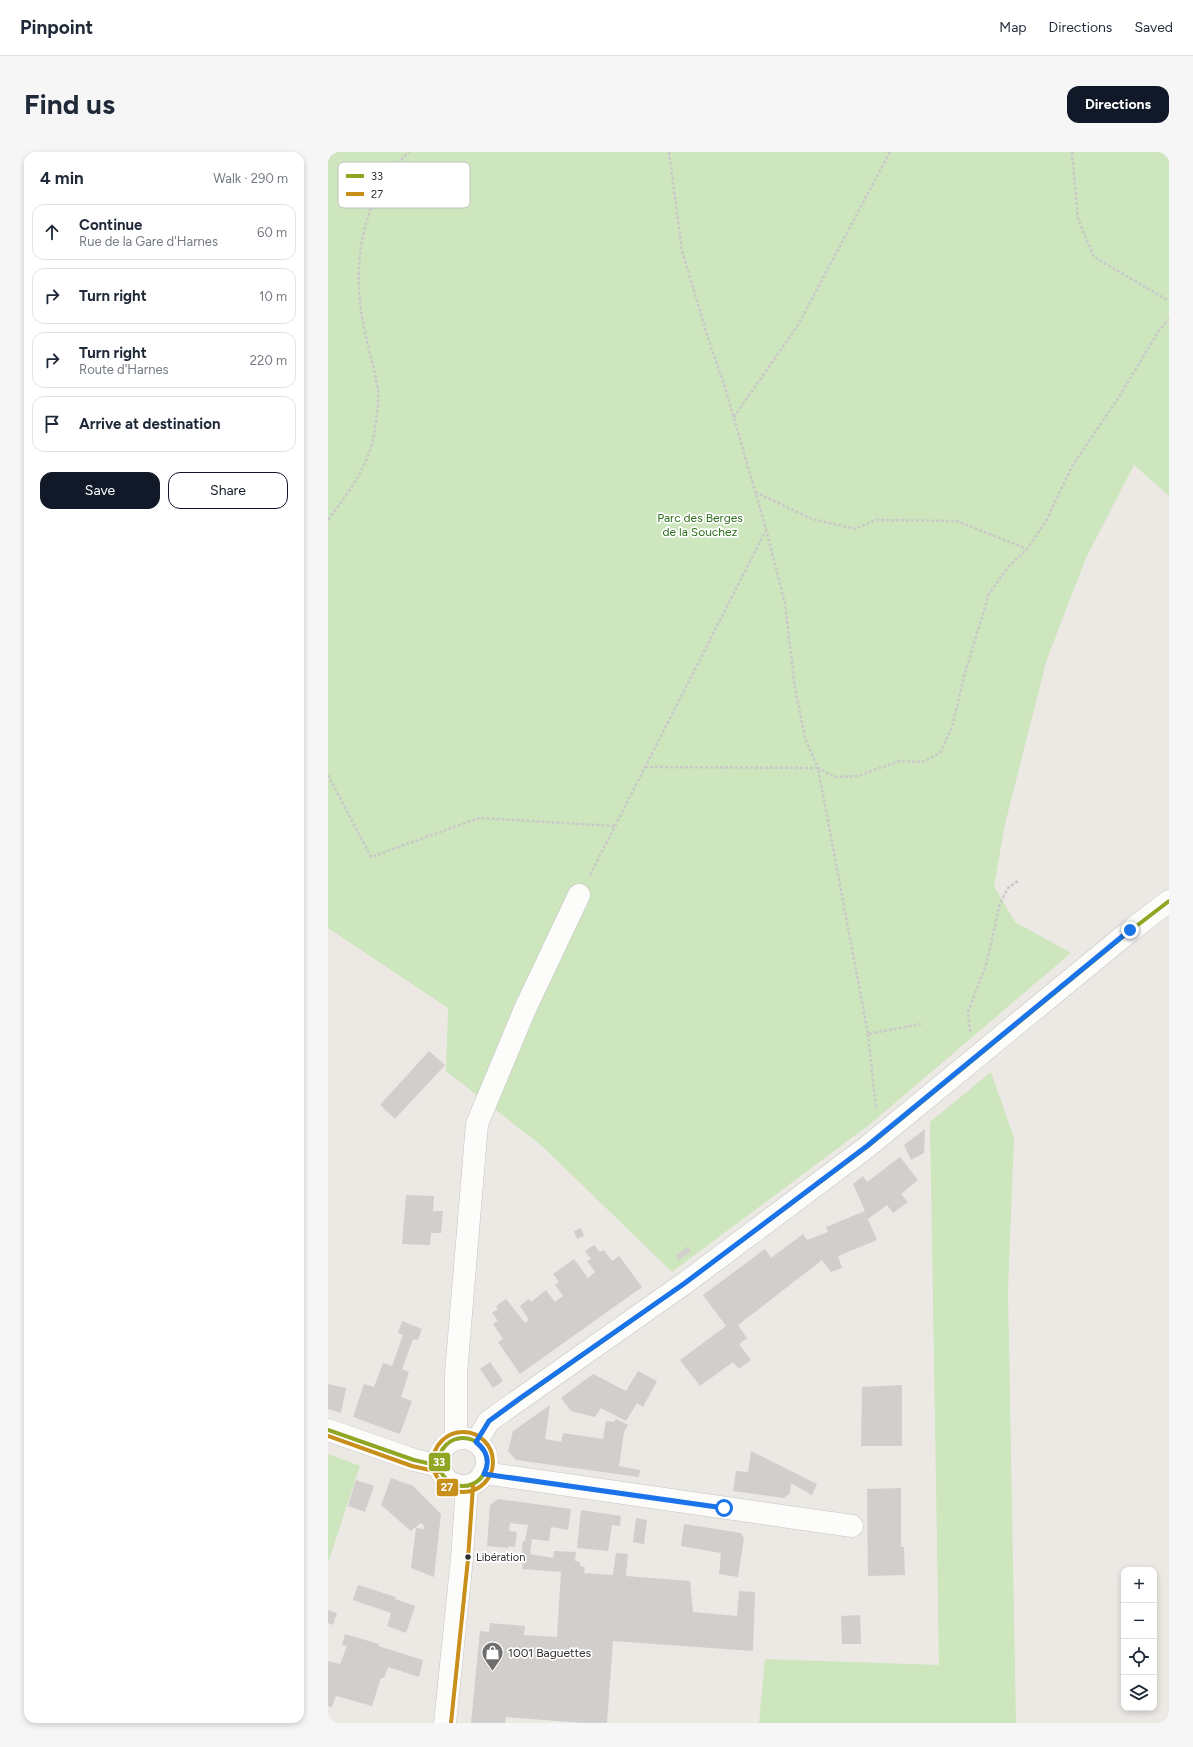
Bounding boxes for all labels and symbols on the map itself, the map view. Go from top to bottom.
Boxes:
legend [338,162,470,208]
text: 33 [371,170,383,183]
text: 27 [371,188,383,201]
park label: Parc des Berges de la Souchez [657,511,743,539]
route end [1121,921,1139,939]
line badge: 33 [428,1452,451,1472]
text: 33 [433,1456,445,1469]
line badge: 27 [436,1478,459,1497]
text: 27 [441,1481,453,1494]
route start [715,1499,733,1517]
place label: Libération [476,1551,525,1564]
marker: Libération [463,1552,473,1562]
shop icon: 1001 Baguettes [479,1640,505,1673]
place label: 1001 Baguettes [508,1646,592,1660]

